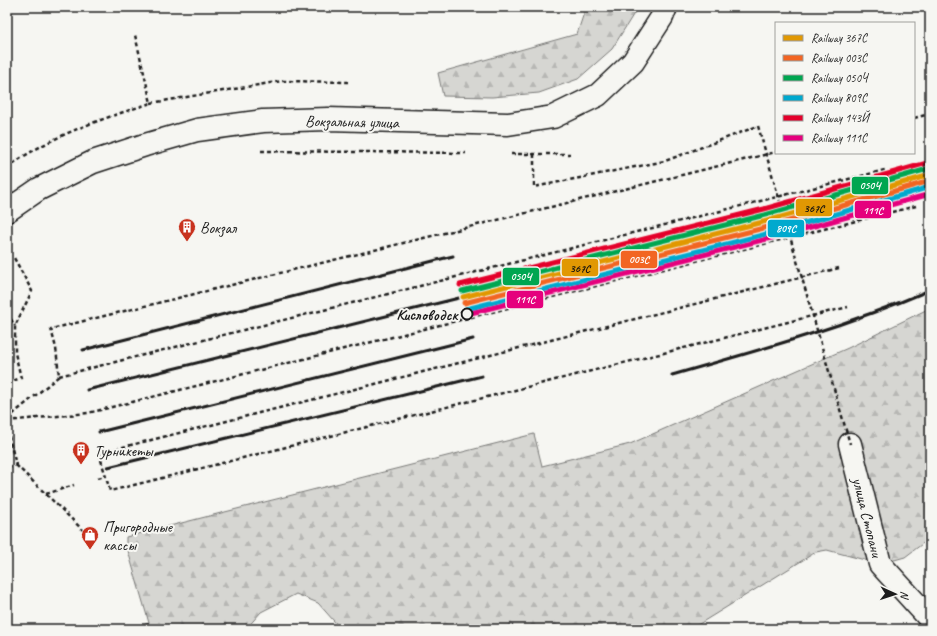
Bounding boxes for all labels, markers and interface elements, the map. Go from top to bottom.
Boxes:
legend [775,22,915,154]
text: Railway 367С [811,30,868,46]
text: Railway 003С [811,50,868,66]
text: Railway 050Ч [811,70,869,86]
text: Railway 809С [811,90,868,106]
text: Railway 143Й [811,110,871,126]
street label: Вокзальная улица [305,111,400,133]
text: Railway 111С [811,130,868,146]
line badge: 050Ч [851,176,889,195]
text: 050Ч [860,178,882,192]
line badge: 367С [795,198,833,217]
line badge: 111С [854,200,892,219]
text: 367С [804,201,826,215]
text: 111С [863,203,885,217]
building icon: Вокзал [177,217,197,242]
place label: Вокзал [200,218,238,238]
line badge: 809С [767,219,805,238]
text: 809С [776,221,798,235]
line badge: 003С [620,250,658,269]
text: 003С [629,252,651,266]
line badge: 367С [561,258,599,277]
text: 367С [570,261,592,275]
line badge: 050Ч [502,267,540,286]
text: 050Ч [511,269,533,283]
line badge: 111С [506,290,544,309]
text: 111С [515,292,537,306]
place label: Кисловодск [396,305,459,325]
marker: Кисловодск [460,307,474,321]
building icon: Турникеты [71,440,91,465]
place label: Турникеты [94,441,154,461]
street label: улица Стопани [847,474,887,560]
place label: Пригородные кассы [103,517,174,555]
shop icon: Пригородные кассы [80,525,100,550]
north arrow [875,574,915,614]
text: N [898,591,912,600]

